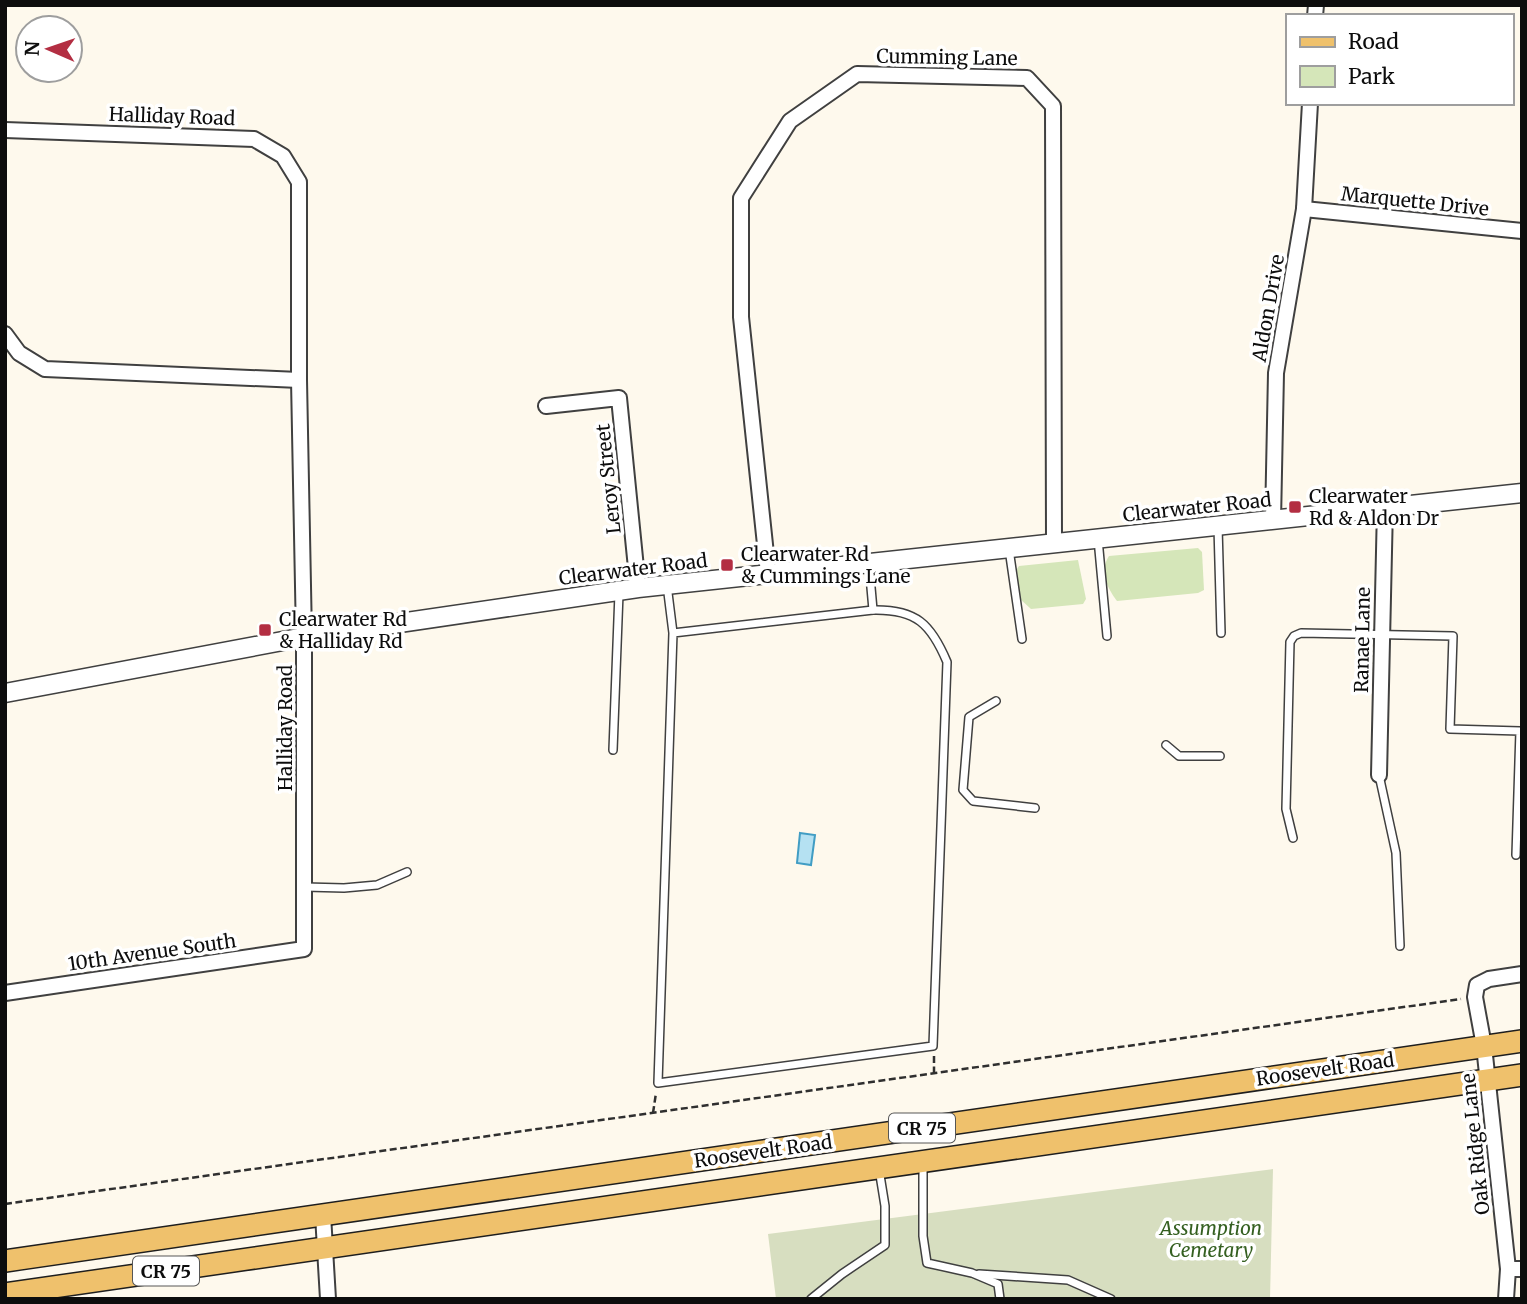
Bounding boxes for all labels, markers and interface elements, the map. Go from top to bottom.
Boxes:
north arrow [14,14,84,84]
legend [1286,14,1513,105]
text: Road [1348,28,1399,55]
text: N [20,40,44,56]
street label: Cumming Lane [876,44,1018,70]
text: Park [1348,63,1395,90]
street label: Halliday Road [108,102,236,130]
street label: Marquette Drive [1340,181,1490,221]
street label: Aldon Drive [1247,252,1289,365]
street label: Leroy Street [590,422,626,535]
place label: Clearwater Rd & Aldon Dr [1309,484,1440,530]
street label: Clearwater Road [1121,487,1273,527]
marker: Clearwater Rd & Aldon Dr [1287,499,1303,515]
place label: Clearwater Rd & Cummings Lane [741,542,911,588]
street label: Clearwater Road [557,548,709,590]
marker: Clearwater Rd & Cummings Lane [719,557,735,573]
street label: Ranae Lane [1349,587,1375,693]
place label: Clearwater Rd & Halliday Rd [279,607,407,653]
marker: Clearwater Rd & Halliday Rd [257,622,273,638]
street label: Halliday Road [273,665,297,791]
street label: 10th Avenue South [66,928,238,976]
street label: Roosevelt Road [1254,1047,1396,1091]
street label: Oak Ridge Lane [1456,1072,1494,1216]
road number: CR 75 [889,1114,955,1142]
street label: Roosevelt Road [692,1129,834,1173]
park label: Assumption Cemetary [1158,1216,1262,1262]
road number: CR 75 [133,1256,199,1286]

